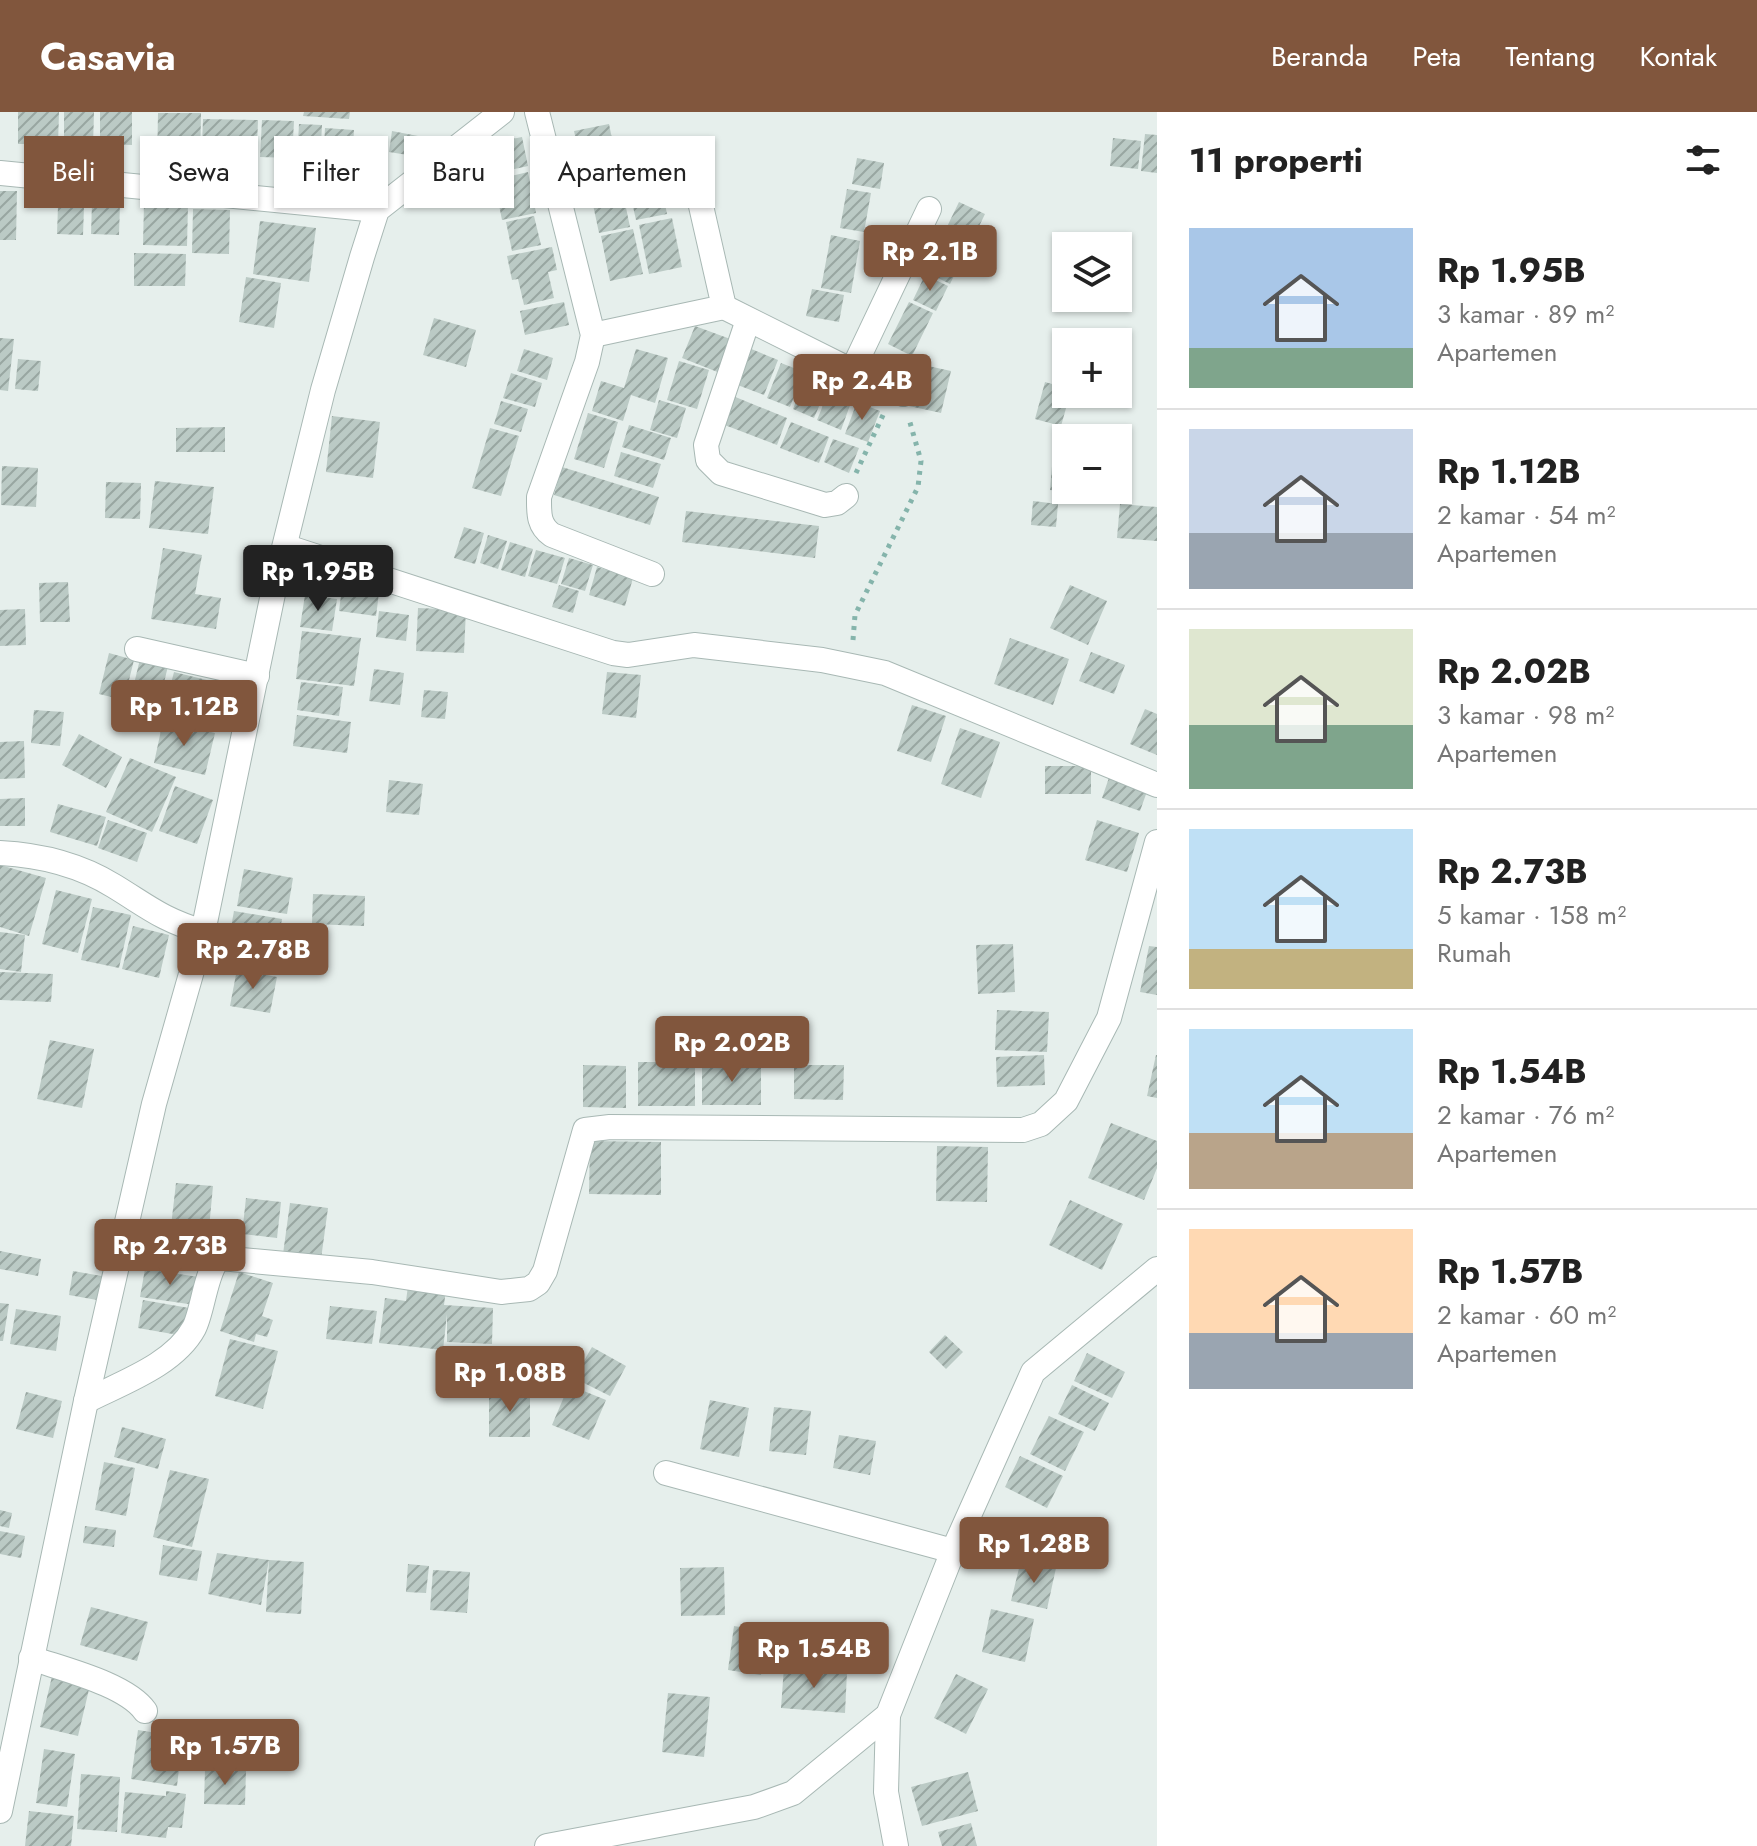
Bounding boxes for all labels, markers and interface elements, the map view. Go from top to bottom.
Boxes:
text: Casavia [40,29,176,84]
text: Beranda [1271,36,1368,77]
text: Peta [1412,36,1461,77]
text: Tentang [1505,36,1596,77]
text: Kontak [1640,36,1717,77]
chip: Beli [24,136,124,208]
chip: Sewa [140,136,258,208]
chip: Filter [274,136,388,208]
chip: Baru [404,136,514,208]
chip: Apartemen [530,136,715,208]
text: 11 properti [1189,136,1363,185]
icon: filters [1681,138,1725,182]
pin: Rp 2.1B [856,225,1004,293]
text: Rp 2.1B [882,232,978,270]
map controls [1052,232,1132,504]
button: layers [1052,232,1132,312]
text: Rp 1.95B [1437,246,1586,295]
icon: home [1253,260,1349,356]
text: 3 kamar · 89 m² [1437,295,1614,333]
button: + [1052,328,1132,408]
text: Apartemen [1437,333,1557,371]
pin: Rp 2.4B [788,354,936,422]
text: Rp 2.4B [811,361,913,399]
button: − [1052,424,1132,504]
text: Rp 1.12B [1437,447,1581,496]
icon: home [1253,461,1349,557]
text: 2 kamar · 54 m² [1437,496,1616,534]
text: Apartemen [1437,534,1557,572]
pin: Rp 1.95B [235,545,401,613]
text: Rp 1.95B [261,552,375,590]
text: Rp 2.02B [1437,647,1591,696]
icon: home [1253,661,1349,757]
pin: Rp 1.12B [101,680,267,748]
text: Rp 1.12B [129,687,239,725]
text: 3 kamar · 98 m² [1437,696,1614,734]
text: Apartemen [1437,734,1557,772]
text: Rp 2.73B [1437,847,1588,896]
icon: home [1253,861,1349,957]
text: 5 kamar · 158 m² [1437,896,1626,934]
pin: Rp 2.78B [170,923,336,991]
text: Rp 2.78B [195,930,311,968]
text: Rumah [1437,934,1512,972]
pin: Rp 2.02B [649,1016,815,1084]
text: Rp 2.02B [673,1023,791,1061]
text: Rp 1.54B [1437,1047,1587,1096]
icon: home [1253,1061,1349,1157]
text: 2 kamar · 76 m² [1437,1096,1614,1134]
text: Apartemen [1437,1134,1557,1172]
pin: Rp 2.73B [87,1219,253,1287]
text: Rp 2.73B [112,1226,228,1264]
text: Rp 1.57B [1437,1247,1583,1296]
icon: home [1253,1261,1349,1357]
text: 2 kamar · 60 m² [1437,1296,1616,1334]
text: Apartemen [1437,1334,1557,1372]
pin: Rp 1.08B [427,1346,593,1414]
text: Rp 1.08B [453,1353,567,1391]
pin: Rp 1.28B [951,1517,1117,1585]
text: Rp 1.28B [978,1524,1090,1562]
pin: Rp 1.54B [731,1622,897,1690]
text: Rp 1.54B [757,1629,871,1667]
pin: Rp 1.57B [142,1719,308,1787]
text: Rp 1.57B [169,1726,281,1764]

